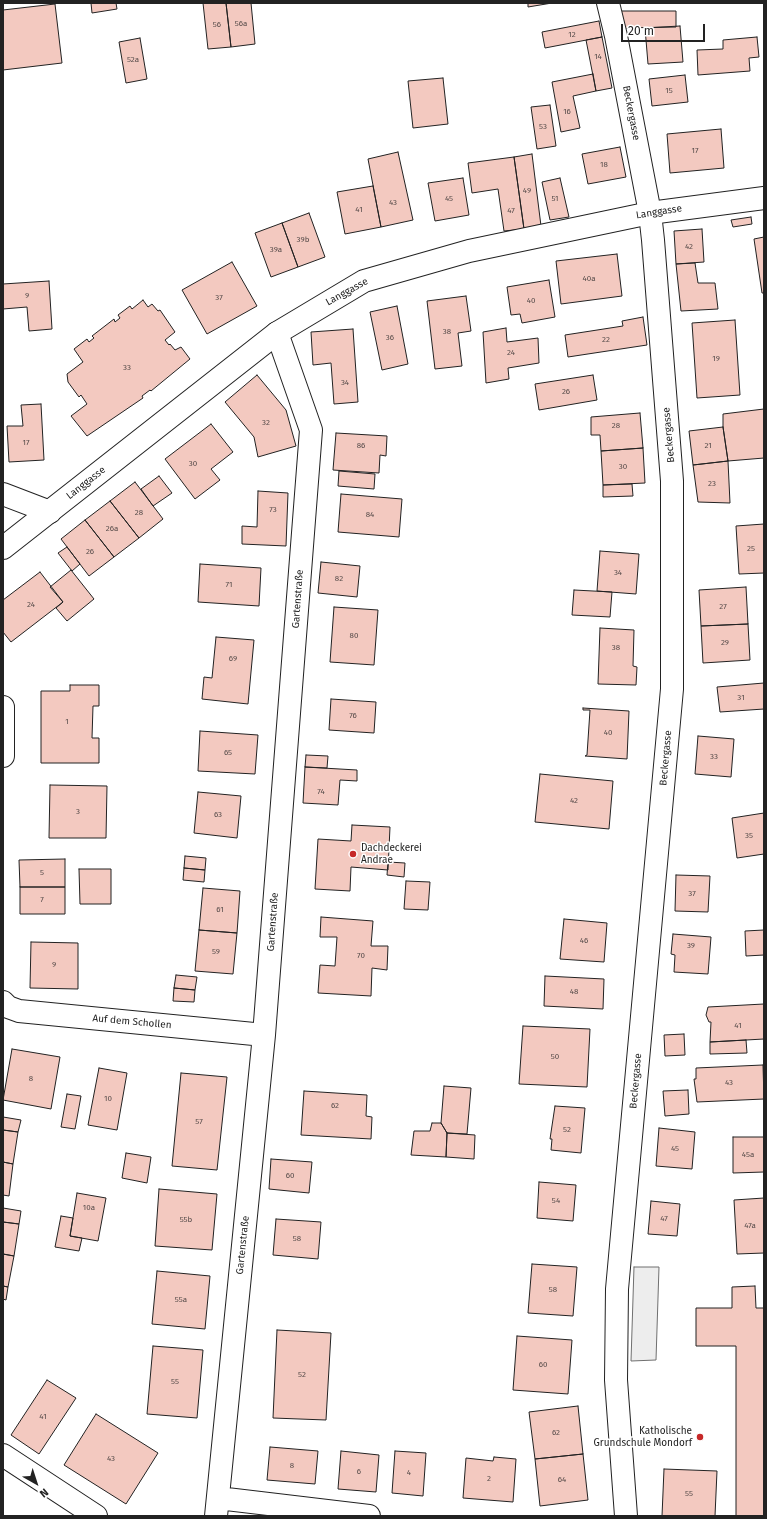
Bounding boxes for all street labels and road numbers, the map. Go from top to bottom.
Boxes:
street label: Beckergasse [620,85,642,141]
street label: Langgasse [635,202,683,222]
street label: Langgasse [324,275,370,309]
street label: Beckergasse [661,407,677,463]
street label: Langgasse [64,464,108,502]
street label: Gartenstraße [290,569,306,629]
street label: Beckergasse [658,730,674,786]
street label: Gartenstraße [265,892,281,952]
street label: Auf dem Schollen [92,1013,172,1031]
street label: Beckergasse [628,1053,644,1109]
street label: Gartenstraße [234,1215,252,1275]

